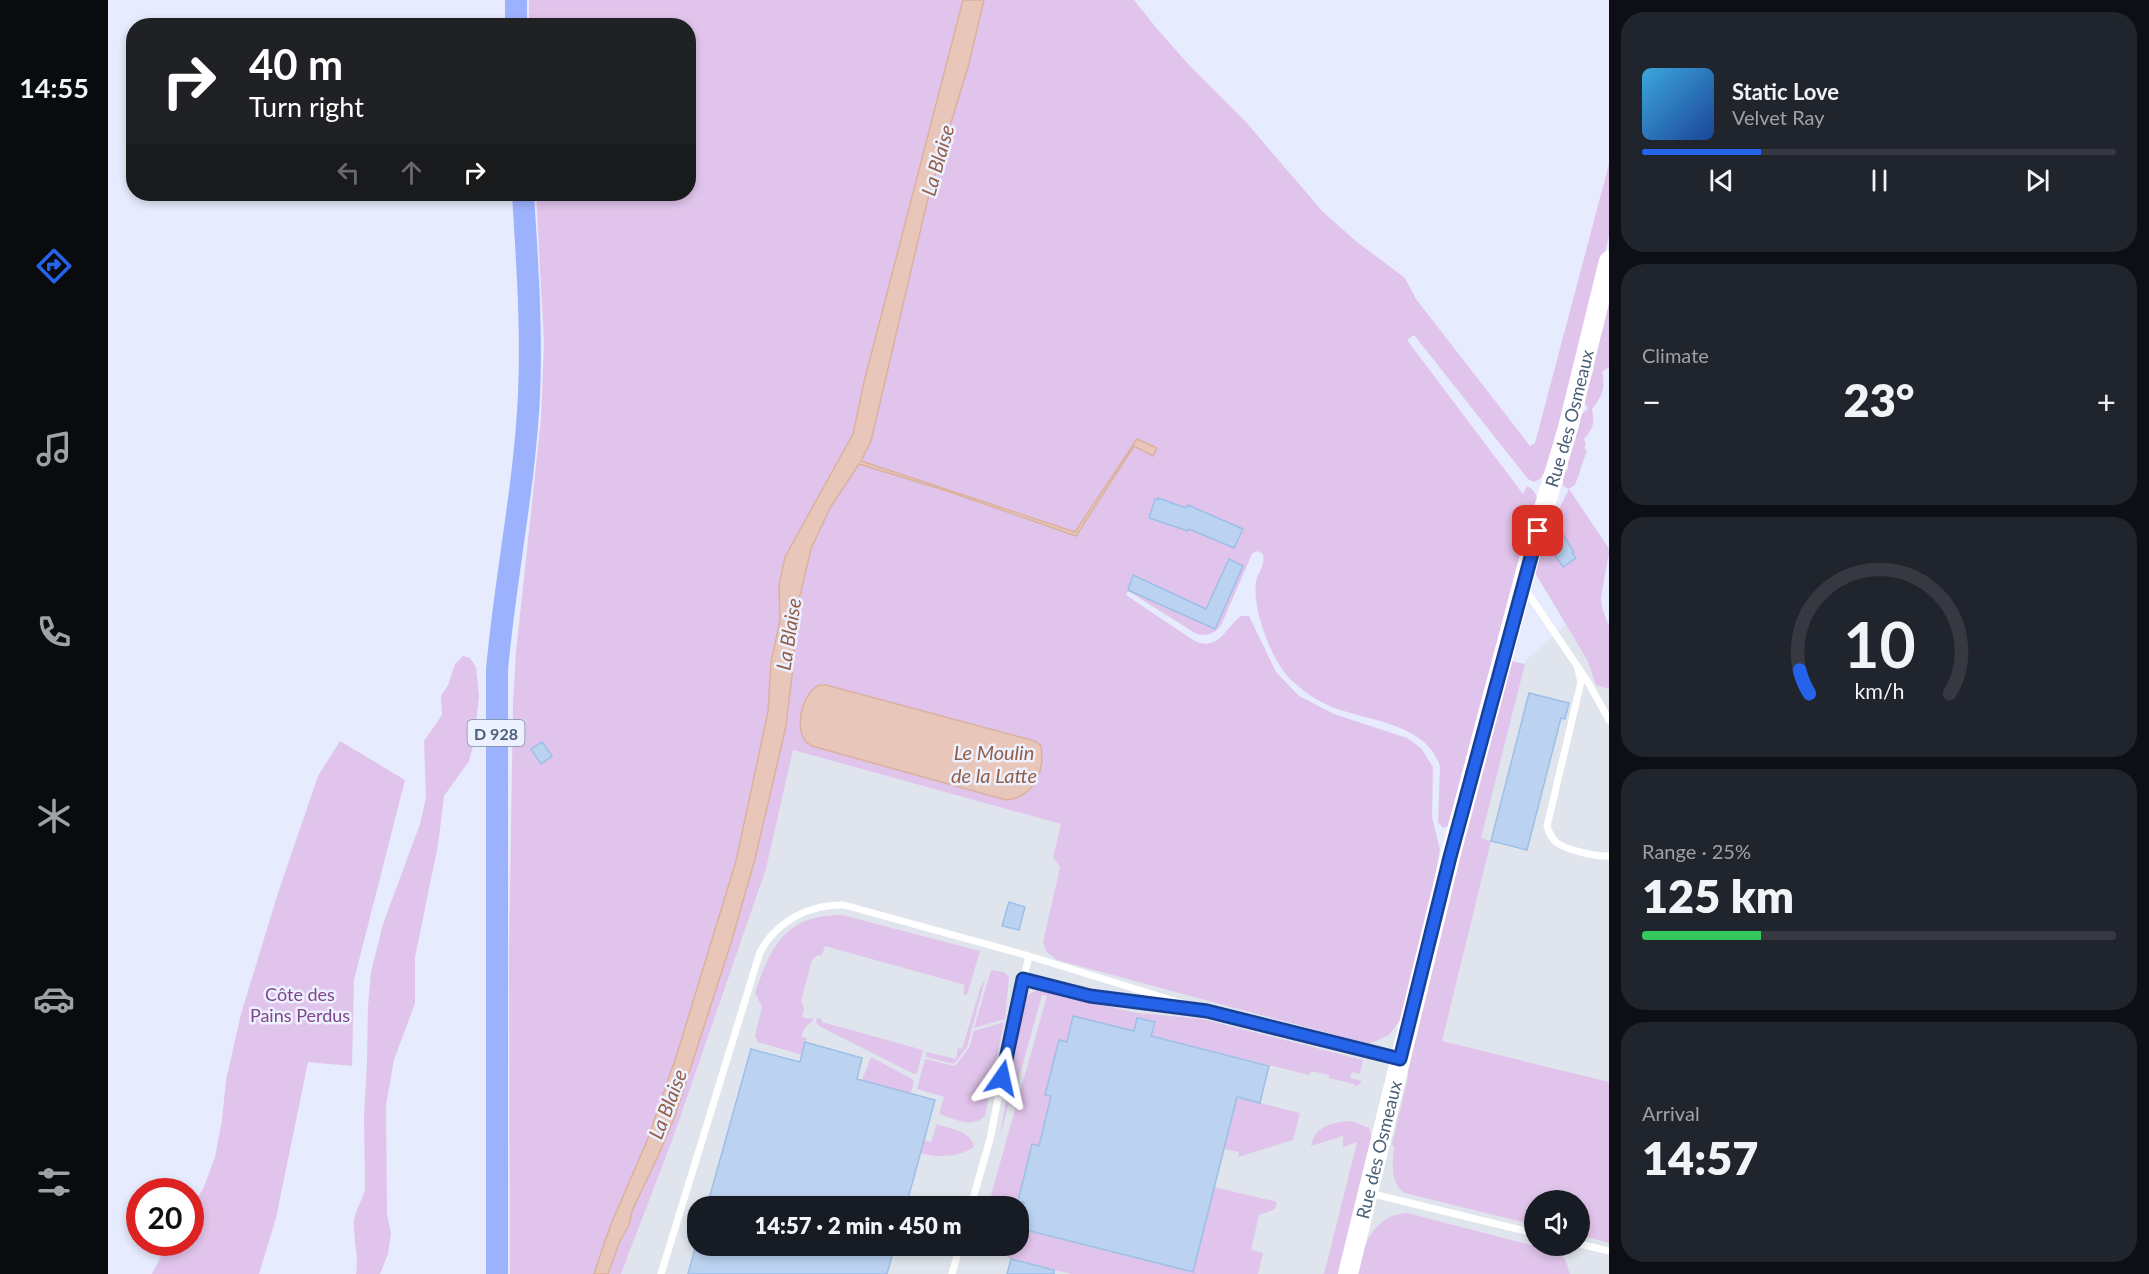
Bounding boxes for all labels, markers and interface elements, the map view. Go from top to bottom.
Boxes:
text: 40 m [249,39,343,89]
icon: right [150,42,228,120]
text: 14:55 [19,71,89,104]
text: Static Love [1732,78,1839,105]
text: Turn right [249,90,364,123]
text: Velvet Ray [1732,105,1825,129]
water label: La Blaise [915,122,959,198]
icon: left [332,156,365,189]
icon: ahead [395,156,428,189]
icon: right [458,156,491,189]
icon: previous [1705,164,1738,197]
icon: pause [1863,164,1896,197]
icon: next [2021,164,2054,197]
icon: directions [33,245,75,287]
text: Climate [1642,343,1709,367]
street label: Rue des Osmeaux [1540,347,1598,490]
text: 23° [1844,373,1914,427]
text: − [1642,381,1661,421]
text: + [2097,381,2116,421]
icon: music [33,428,75,470]
pin [1512,505,1563,556]
icon: arrive [1521,514,1554,547]
water label: La Blaise [770,596,806,672]
text: 10 [1843,606,1915,681]
icon: phone [33,611,75,653]
text: km/h [1854,678,1904,704]
road number: D 928 [468,720,524,746]
water label: Le Moulin de la Latte [951,740,1037,787]
icon: climate [33,795,75,837]
text: Range · 25% [1642,839,1751,863]
text: 125 km [1642,869,1794,923]
icon: car [33,978,75,1020]
park label: Côte des Pains Perdus [250,983,350,1026]
position arrow [970,1046,1034,1110]
water label: La Blaise [643,1066,691,1142]
street label: Rue des Osmeaux [1351,1078,1406,1221]
text: Arrival [1642,1101,1700,1125]
text: 14:57 [1642,1131,1758,1185]
icon: filters [33,1161,75,1203]
speed limit sign: 20 [126,1178,204,1256]
map controls [1524,1190,1590,1256]
button: sound [1524,1190,1590,1256]
text: 14:57 · 2 min · 450 m [755,1212,961,1239]

